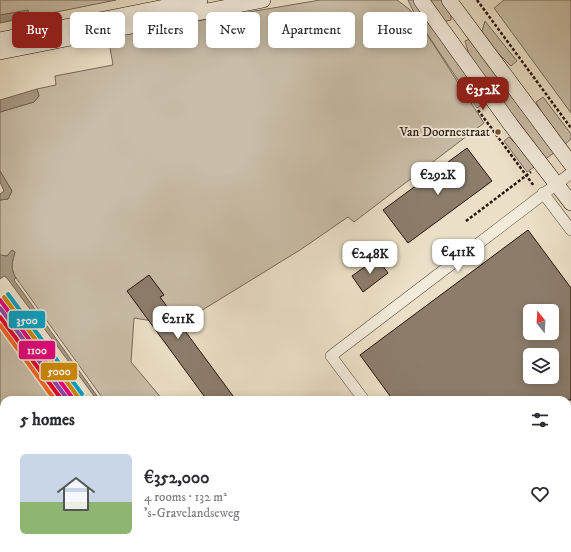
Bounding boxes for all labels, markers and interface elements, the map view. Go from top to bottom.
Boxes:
chip: Buy [12,12,62,48]
chip: Rent [70,12,125,48]
chip: Filters [133,12,198,48]
chip: New [206,12,260,48]
chip: Apartment [268,12,355,48]
chip: House [363,12,427,48]
pin: €352K [455,77,511,111]
text: €352K [466,82,500,98]
place label: Van Doornestraat [399,124,490,140]
marker: Van Doornestraat [493,127,503,137]
pin: €292K [410,162,466,196]
text: €292K [420,167,456,183]
pin: €411K [430,239,486,273]
pin: €248K [342,241,398,275]
text: €411K [441,244,475,260]
text: €248K [351,246,389,262]
north arrow [523,304,559,340]
map controls [523,304,559,384]
pin: €211K [150,306,206,340]
line badge: 3500 [8,310,46,329]
text: €211K [162,311,194,327]
text: 3500 [16,314,38,328]
line badge: 1100 [18,340,56,360]
text: 1100 [27,344,47,358]
button: layers [523,348,559,384]
line badge: 5000 [40,362,78,381]
text: 5000 [46,365,71,379]
text: 5 homes [20,409,75,431]
icon: filters [529,409,551,431]
text: €352,000 [144,467,209,489]
icon: home [52,470,100,518]
icon: heart [529,483,551,505]
text: 4 rooms · 132 m² [144,489,227,505]
text: 's-Gravelandseweg [144,505,240,521]

